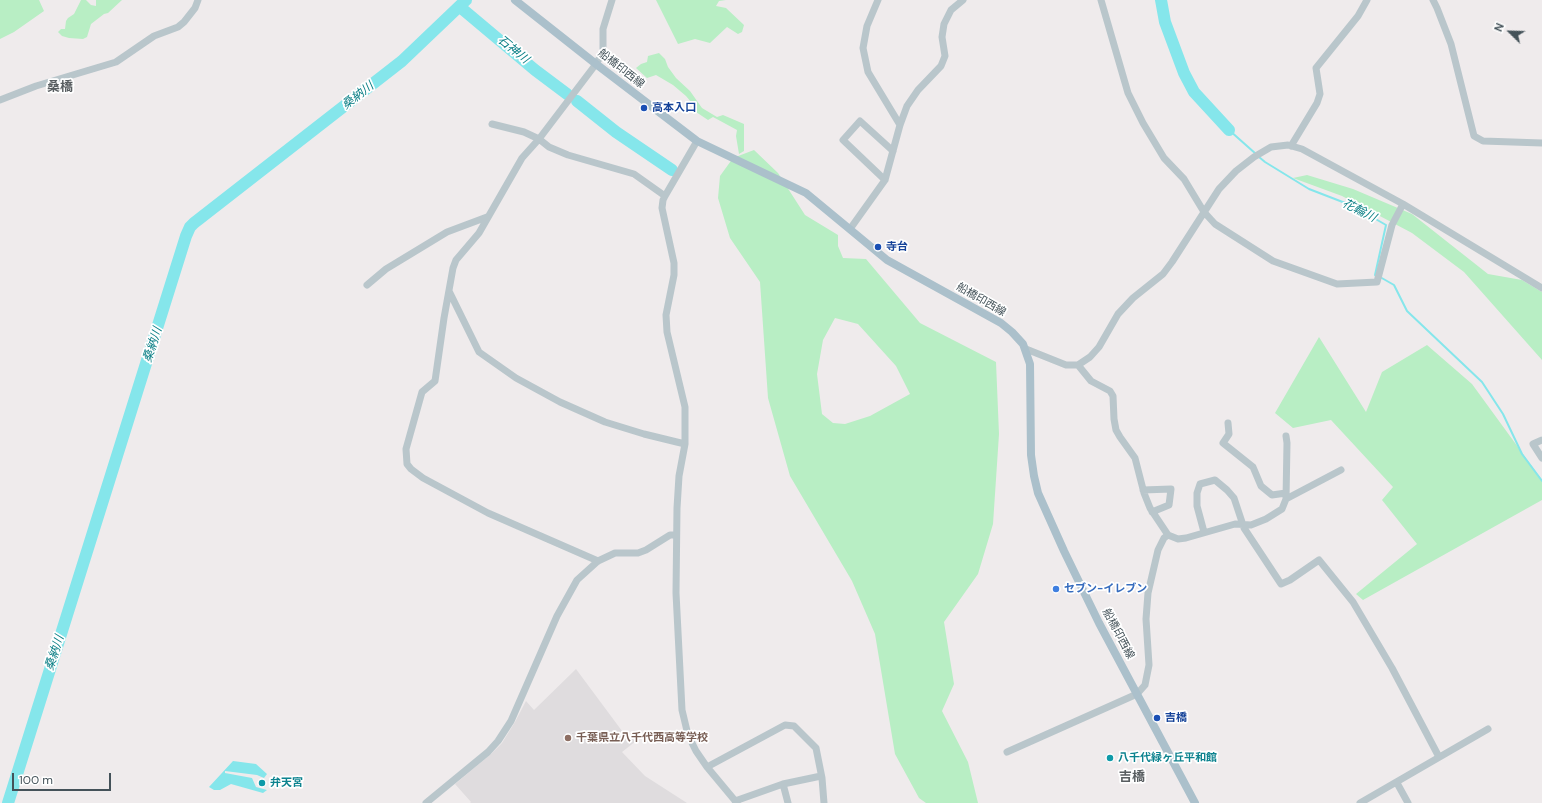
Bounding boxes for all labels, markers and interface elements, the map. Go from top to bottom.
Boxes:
north arrow [1490,12,1530,52]
text: N [1491,21,1507,34]
water label: 石神川 [494,33,532,67]
street label: 船橋印西線 [595,47,647,91]
water label: 桑納川 [339,79,377,113]
district label: 桑橋 [47,80,73,96]
place label: 高本入口 [652,101,696,115]
marker: 高本入口 [639,103,649,113]
water label: 花輪川 [1340,196,1378,226]
place label: 寺台 [886,240,908,254]
marker: 寺台 [873,242,883,252]
street label: 船橋印西線 [954,281,1008,319]
water label: 桑納川 [141,326,165,364]
place label: セブン-イレブン [1064,582,1147,596]
marker: セブン-イレブン [1051,584,1061,594]
street label: 船橋印西線 [1099,607,1137,661]
water label: 桑納川 [43,634,67,672]
place label: 吉橋 [1165,711,1187,725]
marker: 吉橋 [1152,713,1162,723]
place label: 千葉県立八千代西高等学校 [576,731,708,745]
marker: 千葉県立八千代西高等学校 [563,733,573,743]
place label: 八千代緑ヶ丘平和館 [1118,751,1217,765]
marker: 八千代緑ヶ丘平和館 [1105,753,1115,763]
scale bar [14,765,113,791]
district label: 吉橋 [1119,770,1145,786]
text: 100 m [19,772,53,788]
place label: 弁天宮 [270,776,303,790]
marker: 弁天宮 [257,778,267,788]

